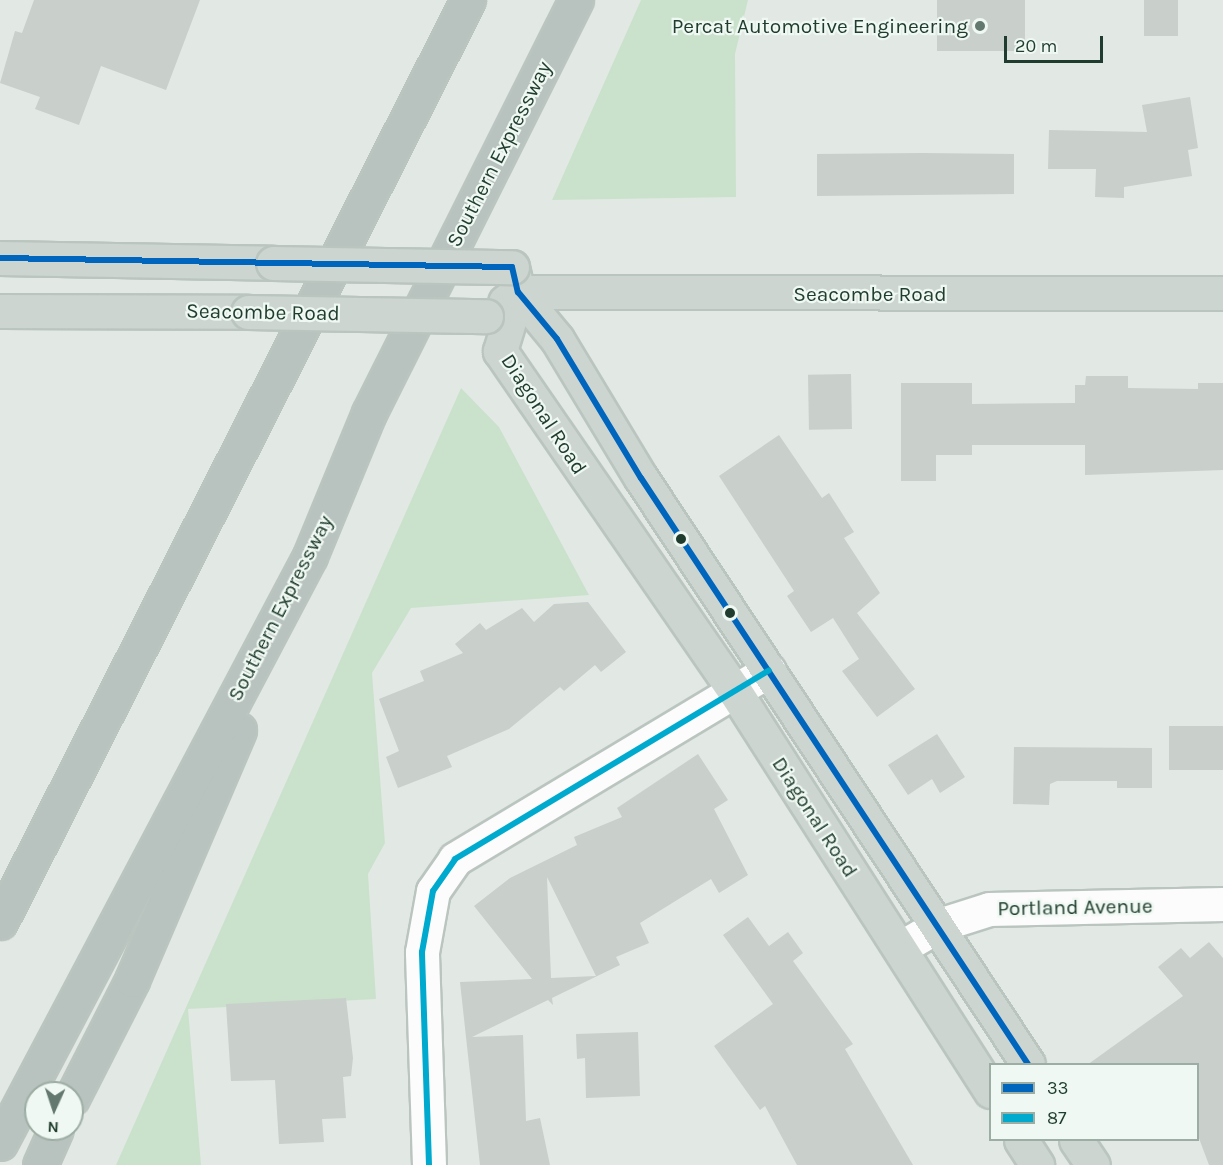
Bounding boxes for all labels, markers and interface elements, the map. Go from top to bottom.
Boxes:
place label: Percat Automotive Engineering [672,13,968,39]
marker: Percat Automotive Engineering [973,19,987,33]
scale bar [1007,24,1106,62]
text: 20 m [1015,35,1057,57]
street label: Southern Expressway [441,57,557,251]
street label: Seacombe Road [793,281,947,307]
street label: Seacombe Road [186,298,340,326]
street label: Diagonal Road [496,349,592,479]
street label: Southern Expressway [222,511,338,705]
unlabelled marker [675,533,687,545]
unlabelled marker [724,607,736,619]
street label: Diagonal Road [767,752,863,882]
street label: Portland Avenue [997,893,1153,921]
legend [989,1063,1199,1141]
text: 33 [1047,1077,1068,1099]
north arrow [24,1081,84,1141]
text: 87 [1047,1107,1067,1129]
text: N [47,1118,59,1137]

